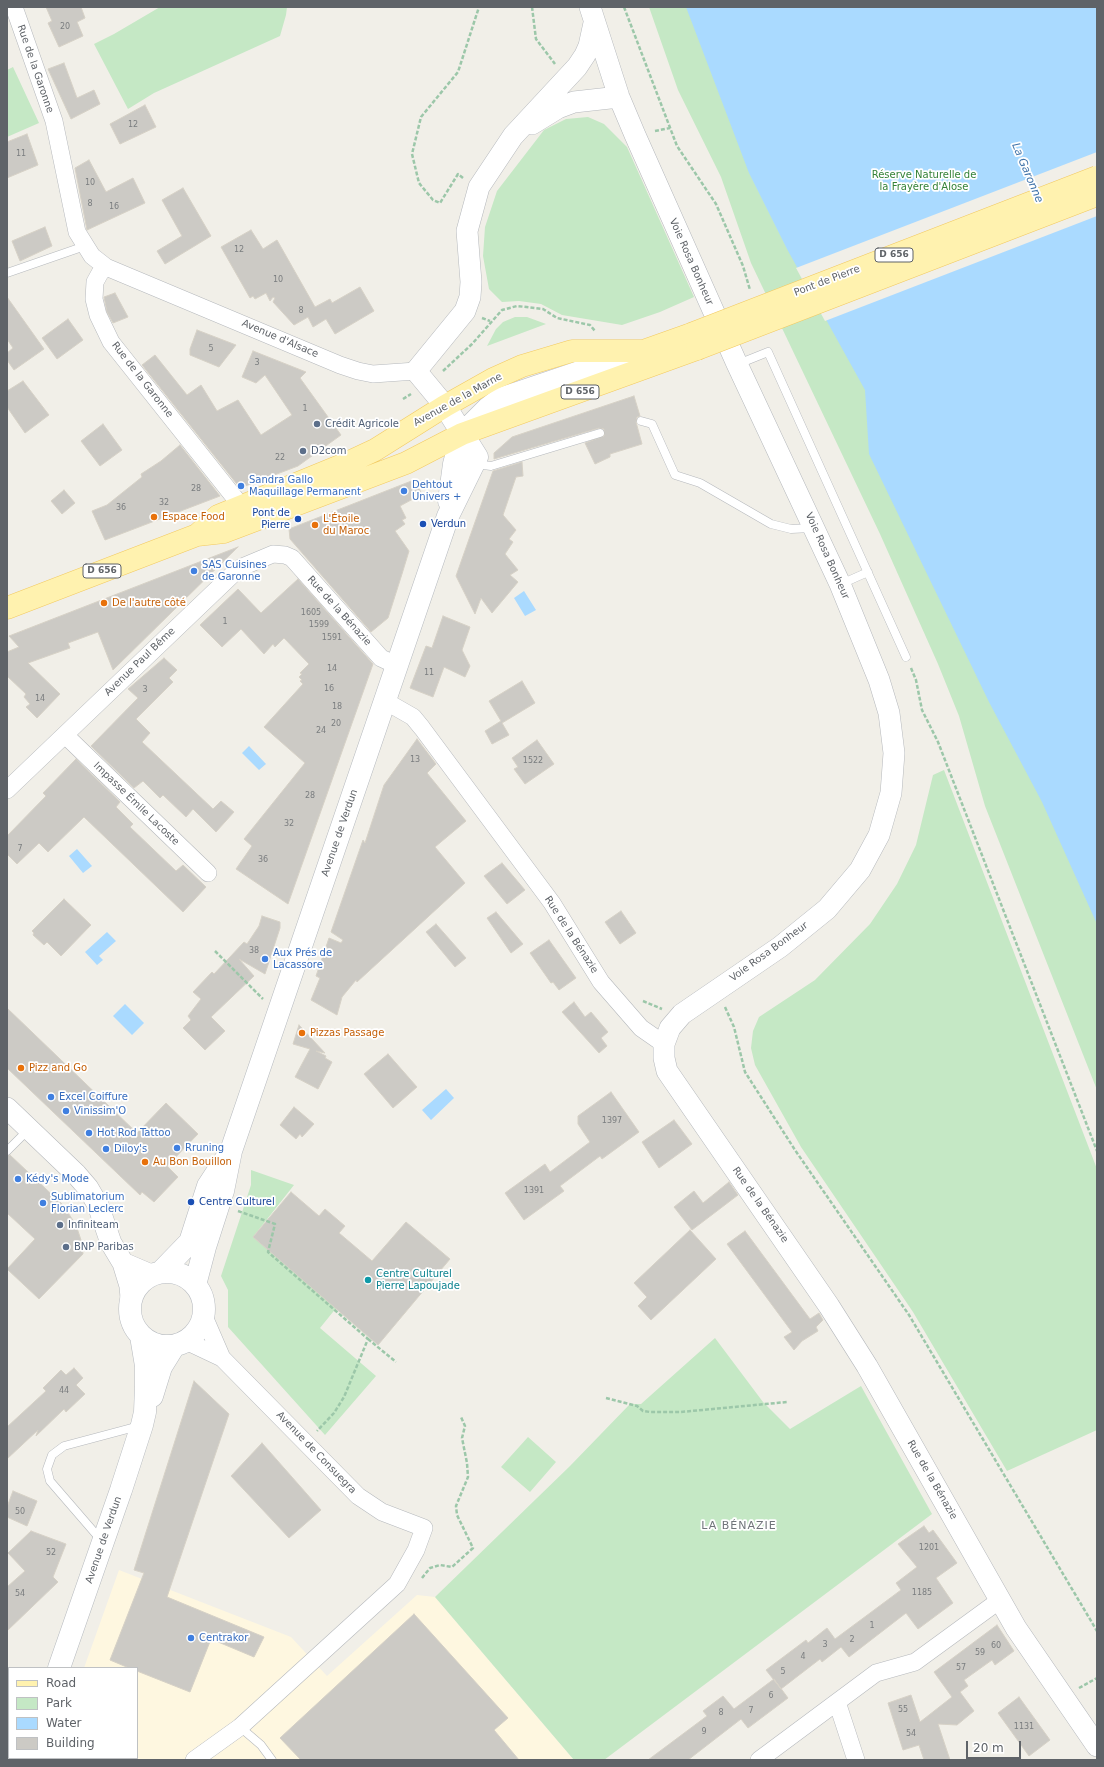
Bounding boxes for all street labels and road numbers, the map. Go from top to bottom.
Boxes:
street label: Rue de la Garonne [14,23,56,115]
street label: Voie Rosa Bonheur [666,217,716,307]
road number: D 656 [875,248,913,262]
street label: Pont de Pierre [792,263,862,299]
street label: Avenue d'Alsace [240,317,320,361]
street label: Rue de la Garonne [109,340,175,420]
street label: Avenue de la Marne [412,371,504,429]
road number: D 656 [561,385,599,399]
street label: Voie Rosa Bonheur [802,511,852,601]
road number: D 656 [83,564,121,578]
street label: Rue de la Bénazie [305,574,373,648]
street label: Avenue Paul Bême [102,625,178,699]
street label: Impasse Émile Lacoste [91,760,181,848]
street label: Avenue de Verdun [319,788,361,878]
street label: Rue de la Bénazie [542,894,600,976]
street label: Voie Rosa Bonheur [728,920,810,984]
street label: Rue de la Bénazie [729,1165,791,1245]
street label: Avenue de Consuegra [274,1409,358,1497]
street label: Rue de la Bénazie [904,1438,960,1522]
street label: Avenue de Verdun [83,1495,125,1585]

